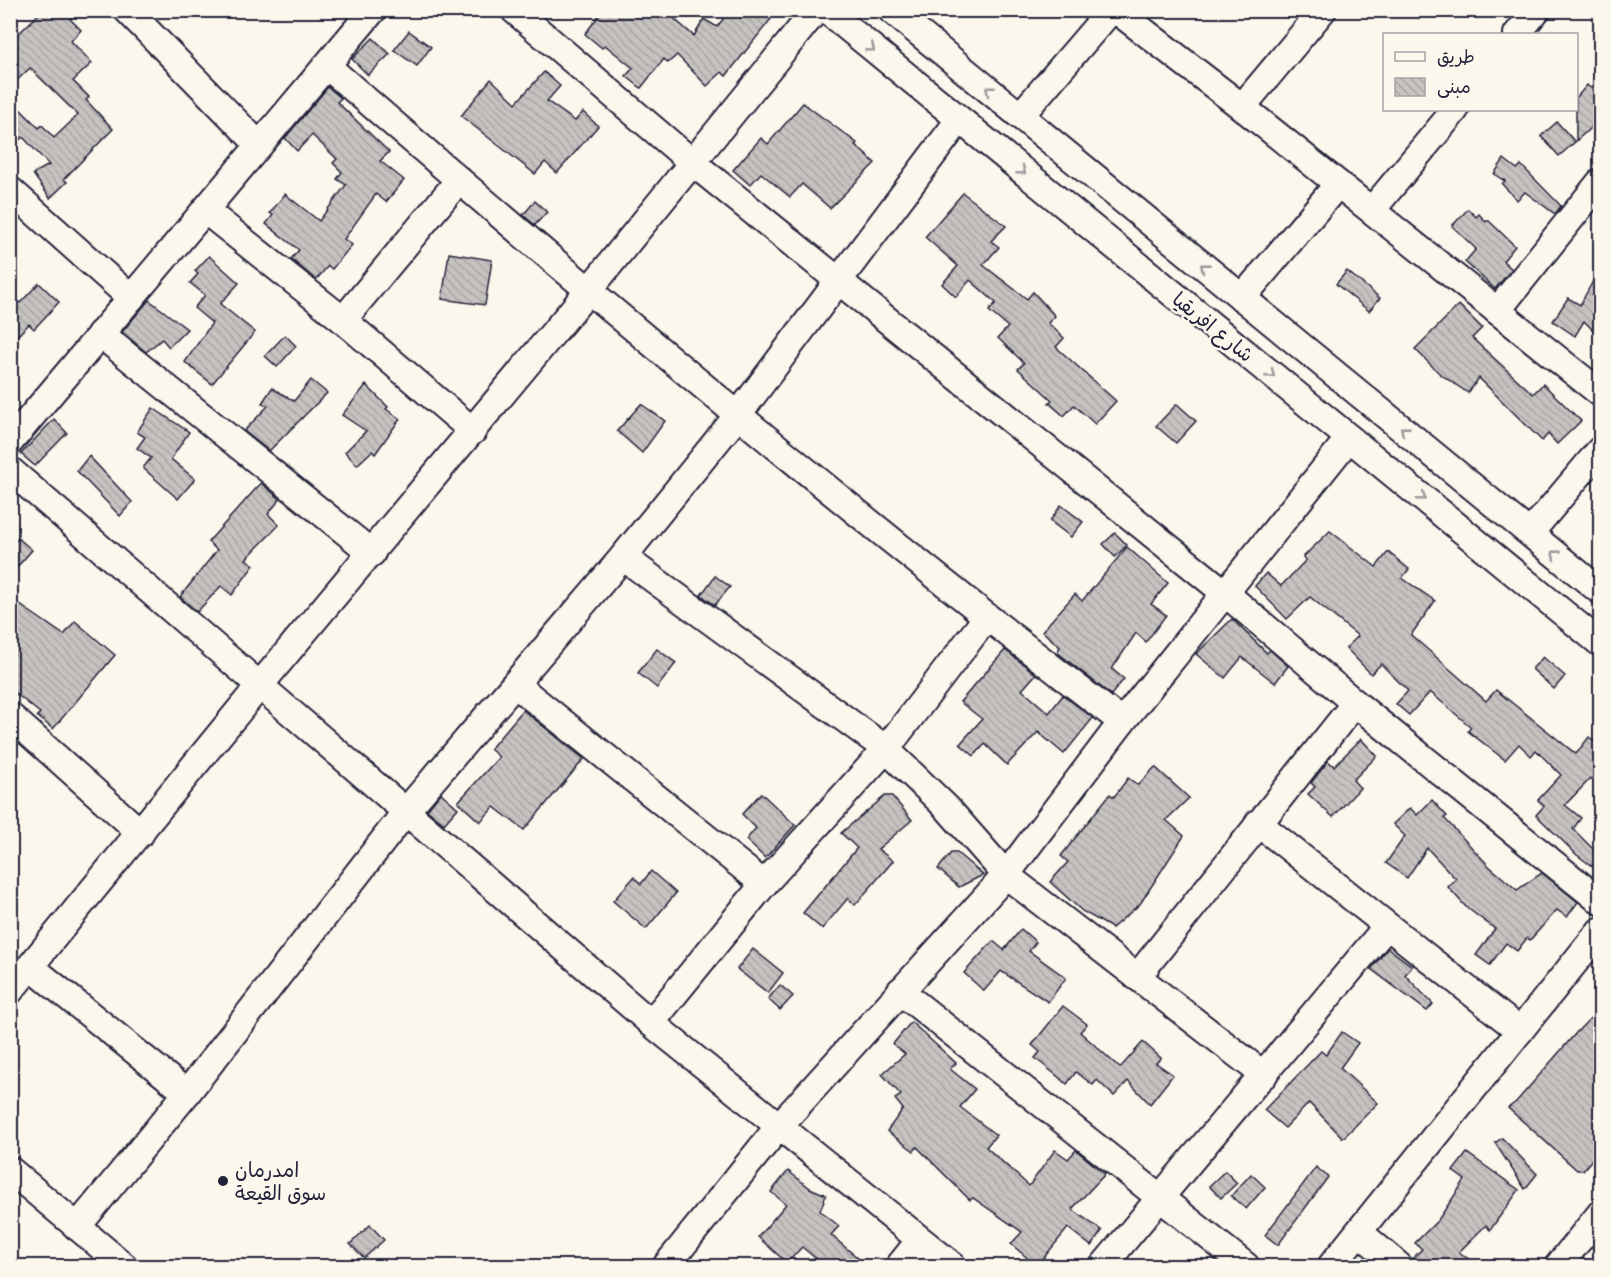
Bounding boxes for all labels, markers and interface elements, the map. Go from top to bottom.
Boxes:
legend [1383,33,1578,111]
one-way arrow [864,40,875,51]
text: طريق [1437,47,1475,68]
text: مبنى [1437,77,1471,98]
one-way arrow [984,87,995,98]
one-way arrow [1015,164,1026,175]
one-way arrow [1200,263,1211,274]
street label: شارع افريقيا [1166,288,1258,369]
one-way arrow [1264,367,1275,378]
one-way arrow [1400,426,1411,437]
one-way arrow [1415,490,1426,501]
one-way arrow [1551,550,1562,561]
place label: امدرمان سوق القيعة [235,1159,326,1206]
marker: امدرمان سوق القيعة [216,1174,230,1188]

